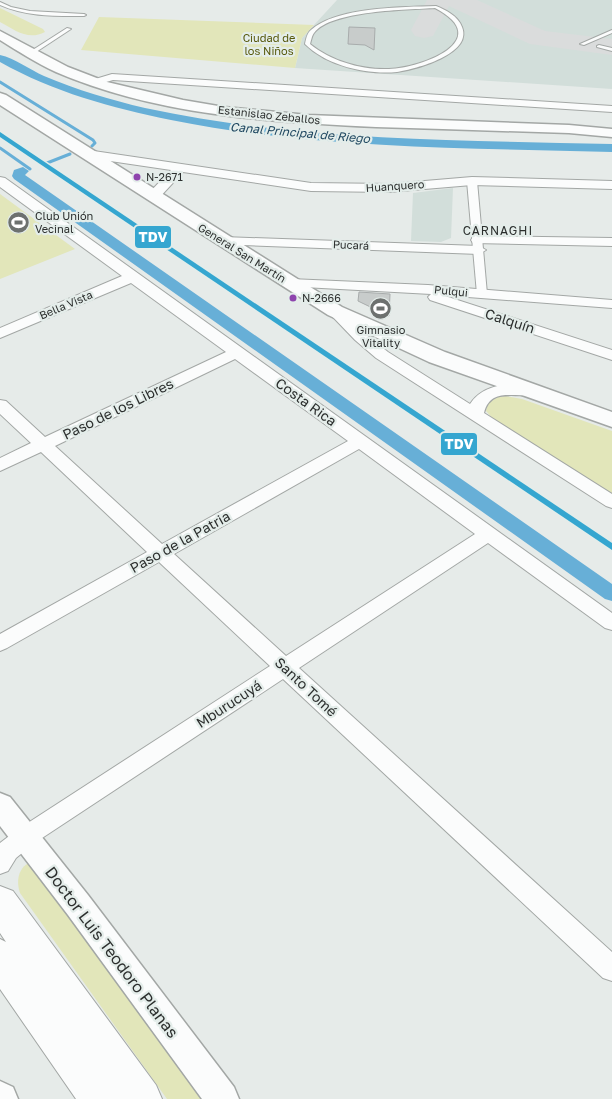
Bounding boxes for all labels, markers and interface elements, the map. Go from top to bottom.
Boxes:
park label: Ciudad de los Niños [243,31,295,57]
street label: Estanislao Zeballos [217,103,321,126]
water label: Canal Principal de Riego [230,119,371,146]
place label: N-2671 [146,170,183,183]
marker: N-2671 [132,172,142,182]
street label: Huanquero [365,177,425,194]
place label: Club Unión Vecinal [35,209,93,235]
sports icon: Club Unión Vecinal [7,210,31,234]
street label: General San Martín [196,220,289,285]
district label: CARNAGHI [463,223,533,238]
line badge: TDV [134,225,172,249]
text: TDV [139,228,167,245]
street label: Pucará [333,237,369,252]
street label: Pulqui [434,282,469,299]
street label: Bella Vista [37,288,94,322]
place label: N-2666 [302,291,341,304]
marker: N-2666 [288,293,298,303]
sports icon: Gimnasio Vitality [369,297,393,321]
street label: Calquín [483,305,537,337]
place label: Gimnasio Vitality [357,323,406,349]
street label: Paso de los Libres [60,374,176,443]
street label: Costa Rica [273,374,340,429]
line badge: TDV [440,432,478,456]
text: TDV [445,435,473,452]
street label: Paso de la Patria [127,507,233,576]
street label: Santo Tomé [272,653,341,720]
street label: Mburucuyá [193,676,265,731]
street label: Doctor Luis Teodoro Planas [41,862,183,1042]

